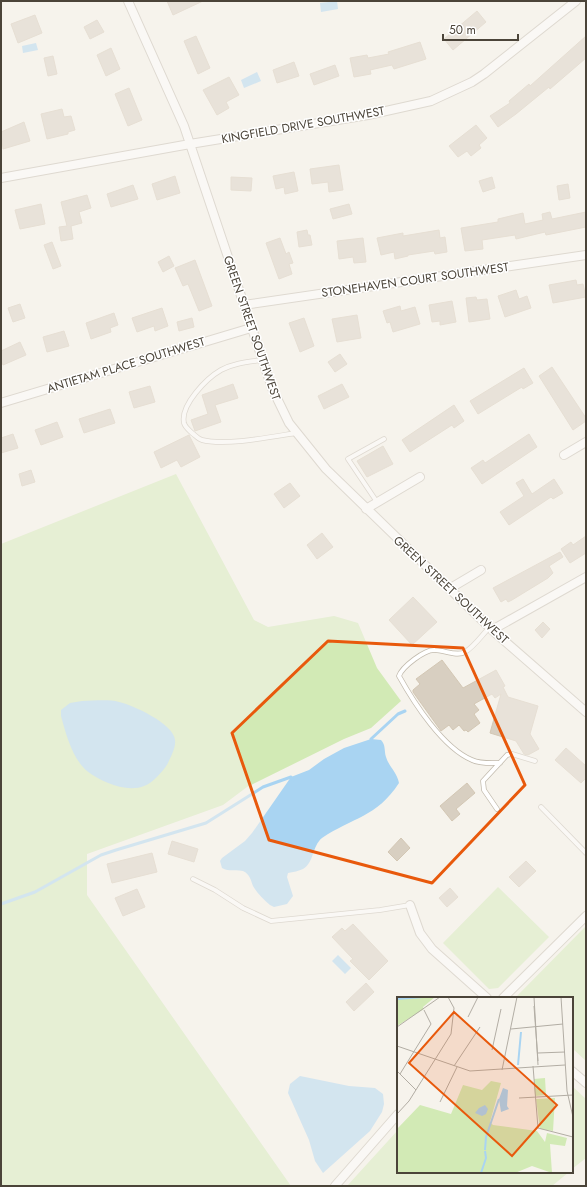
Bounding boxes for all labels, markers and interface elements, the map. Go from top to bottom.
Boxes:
scale bar [443,16,518,42]
text: 50 m [449,21,476,39]
street label: KINGFIELD DRIVE SOUTHWEST [220,102,386,148]
street label: GREEN STREET SOUTHWEST [219,253,285,403]
street label: STONEHAVEN COURT SOUTHWEST [320,258,510,302]
street label: ANTIETAM PLACE SOUTHWEST [45,332,208,398]
street label: GREEN STREET SOUTHWEST [389,532,513,649]
inset map [397,997,573,1173]

